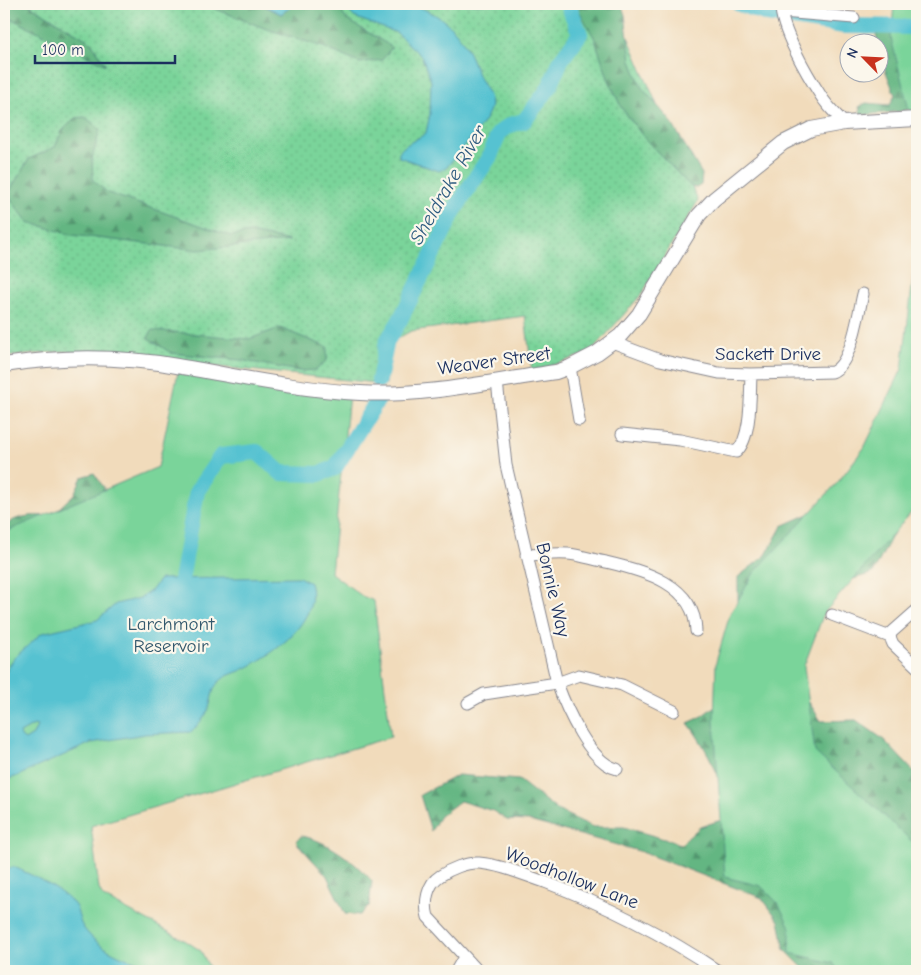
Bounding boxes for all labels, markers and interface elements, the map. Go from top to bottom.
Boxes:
scale bar [35,32,175,64]
north arrow [838,32,888,82]
text: 100 m [42,41,84,59]
text: N [843,45,862,61]
water label: Sheldrake River [405,120,492,249]
street label: Weaver Street [436,342,552,380]
street label: Sackett Drive [715,343,821,365]
street label: Bonnie Way [531,541,575,640]
park label: Larchmont Reservoir [127,613,215,657]
street label: Woodhollow Lane [502,842,642,914]

